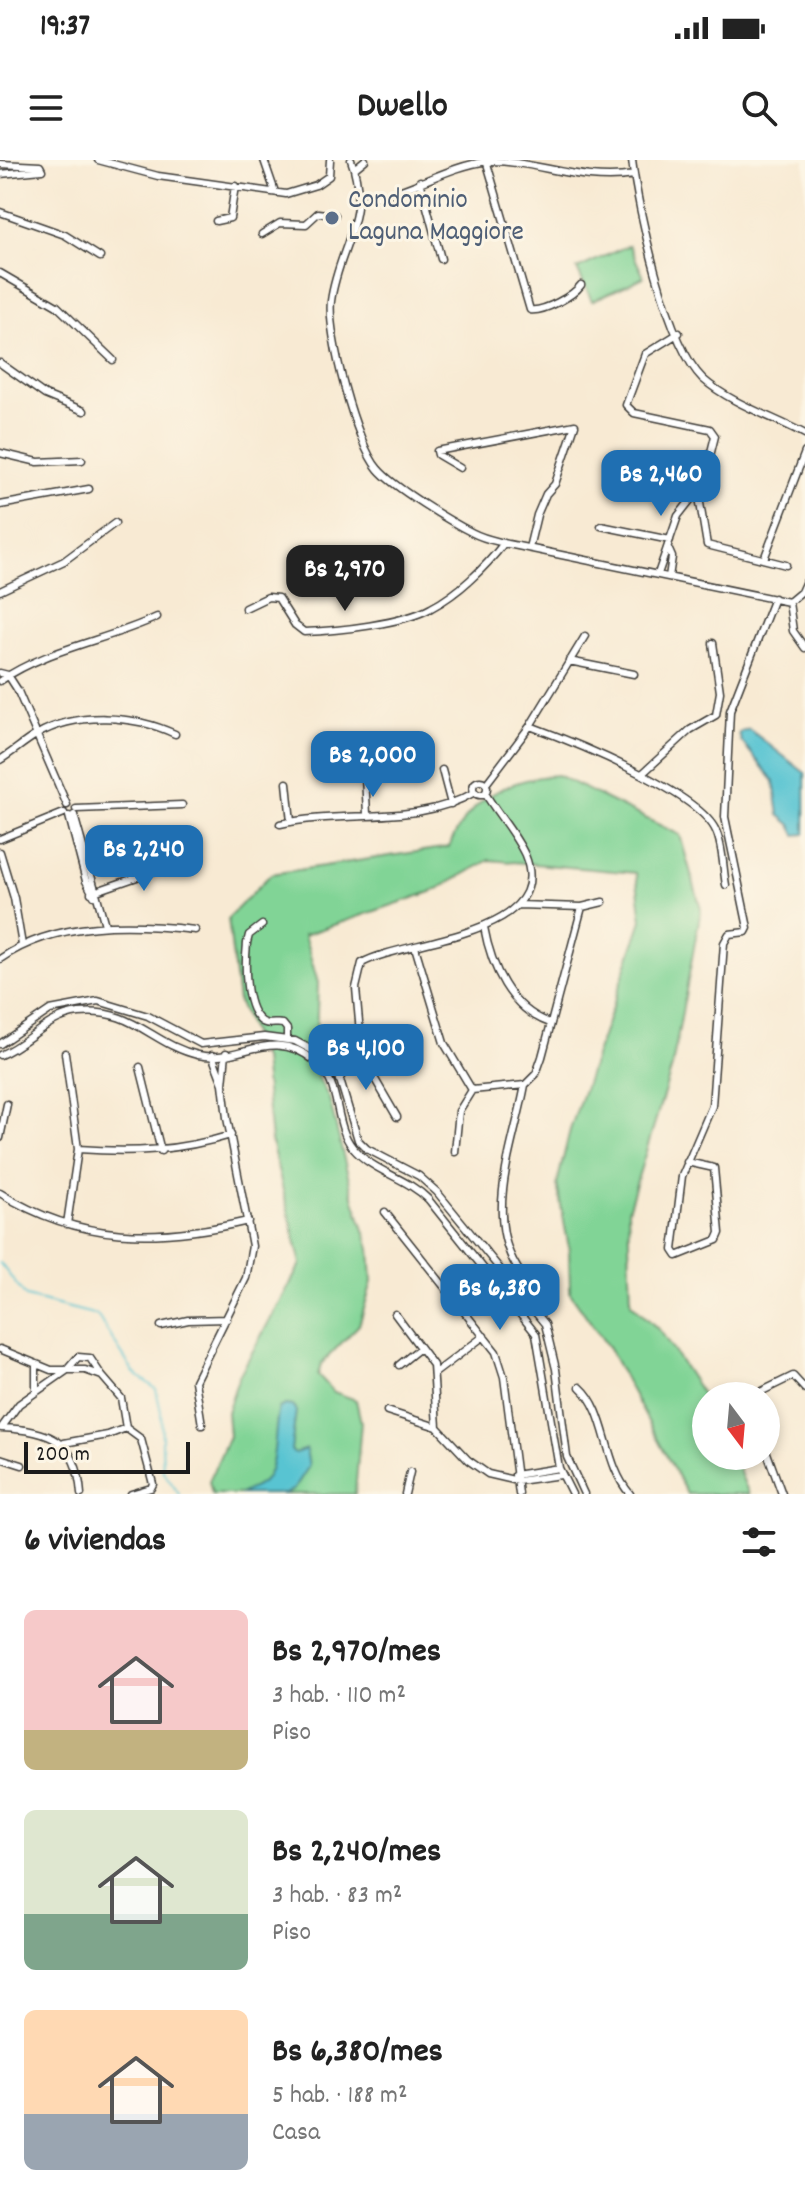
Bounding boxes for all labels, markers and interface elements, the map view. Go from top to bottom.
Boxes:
text: 19:37 [40,7,90,50]
text: Dwello [357,82,448,134]
icon: menu [24,86,68,130]
icon: search [737,86,781,130]
place label: Condominio Laguna Maggiore [348,182,524,254]
marker: Condominio Laguna Maggiore [323,209,341,227]
pin: Bs 2,460 [578,450,744,518]
text: Bs 2,460 [619,457,703,494]
pin: Bs 2,970 [262,545,428,613]
text: Bs 2,970 [304,552,386,589]
pin: Bs 2,000 [290,731,456,799]
text: Bs 2,000 [329,738,417,775]
pin: Bs 2,240 [61,825,227,893]
text: Bs 2,240 [103,832,185,869]
pin: Bs 4,100 [283,1024,449,1092]
text: Bs 4,100 [327,1031,406,1068]
pin: Bs 6,380 [417,1264,583,1332]
text: Bs 6,380 [458,1271,542,1308]
north arrow [692,1382,780,1470]
map controls [692,1382,780,1470]
scale bar [24,1438,190,1474]
text: 200 m [36,1440,90,1471]
text: 6 viviendas [24,1518,166,1567]
icon: filters [737,1520,781,1564]
text: Bs 2,970/mes [272,1629,441,1678]
icon: home [88,1642,184,1738]
text: 3 hab. · 110 m² [272,1678,406,1715]
text: Piso [272,1715,311,1752]
text: Bs 2,240/mes [272,1829,441,1878]
icon: home [88,1842,184,1938]
text: 3 hab. · 83 m² [272,1878,402,1915]
text: Piso [272,1915,311,1952]
text: Bs 6,380/mes [272,2029,443,2078]
icon: home [88,2042,184,2138]
text: 5 hab. · 188 m² [272,2078,407,2115]
text: Casa [272,2115,320,2152]

